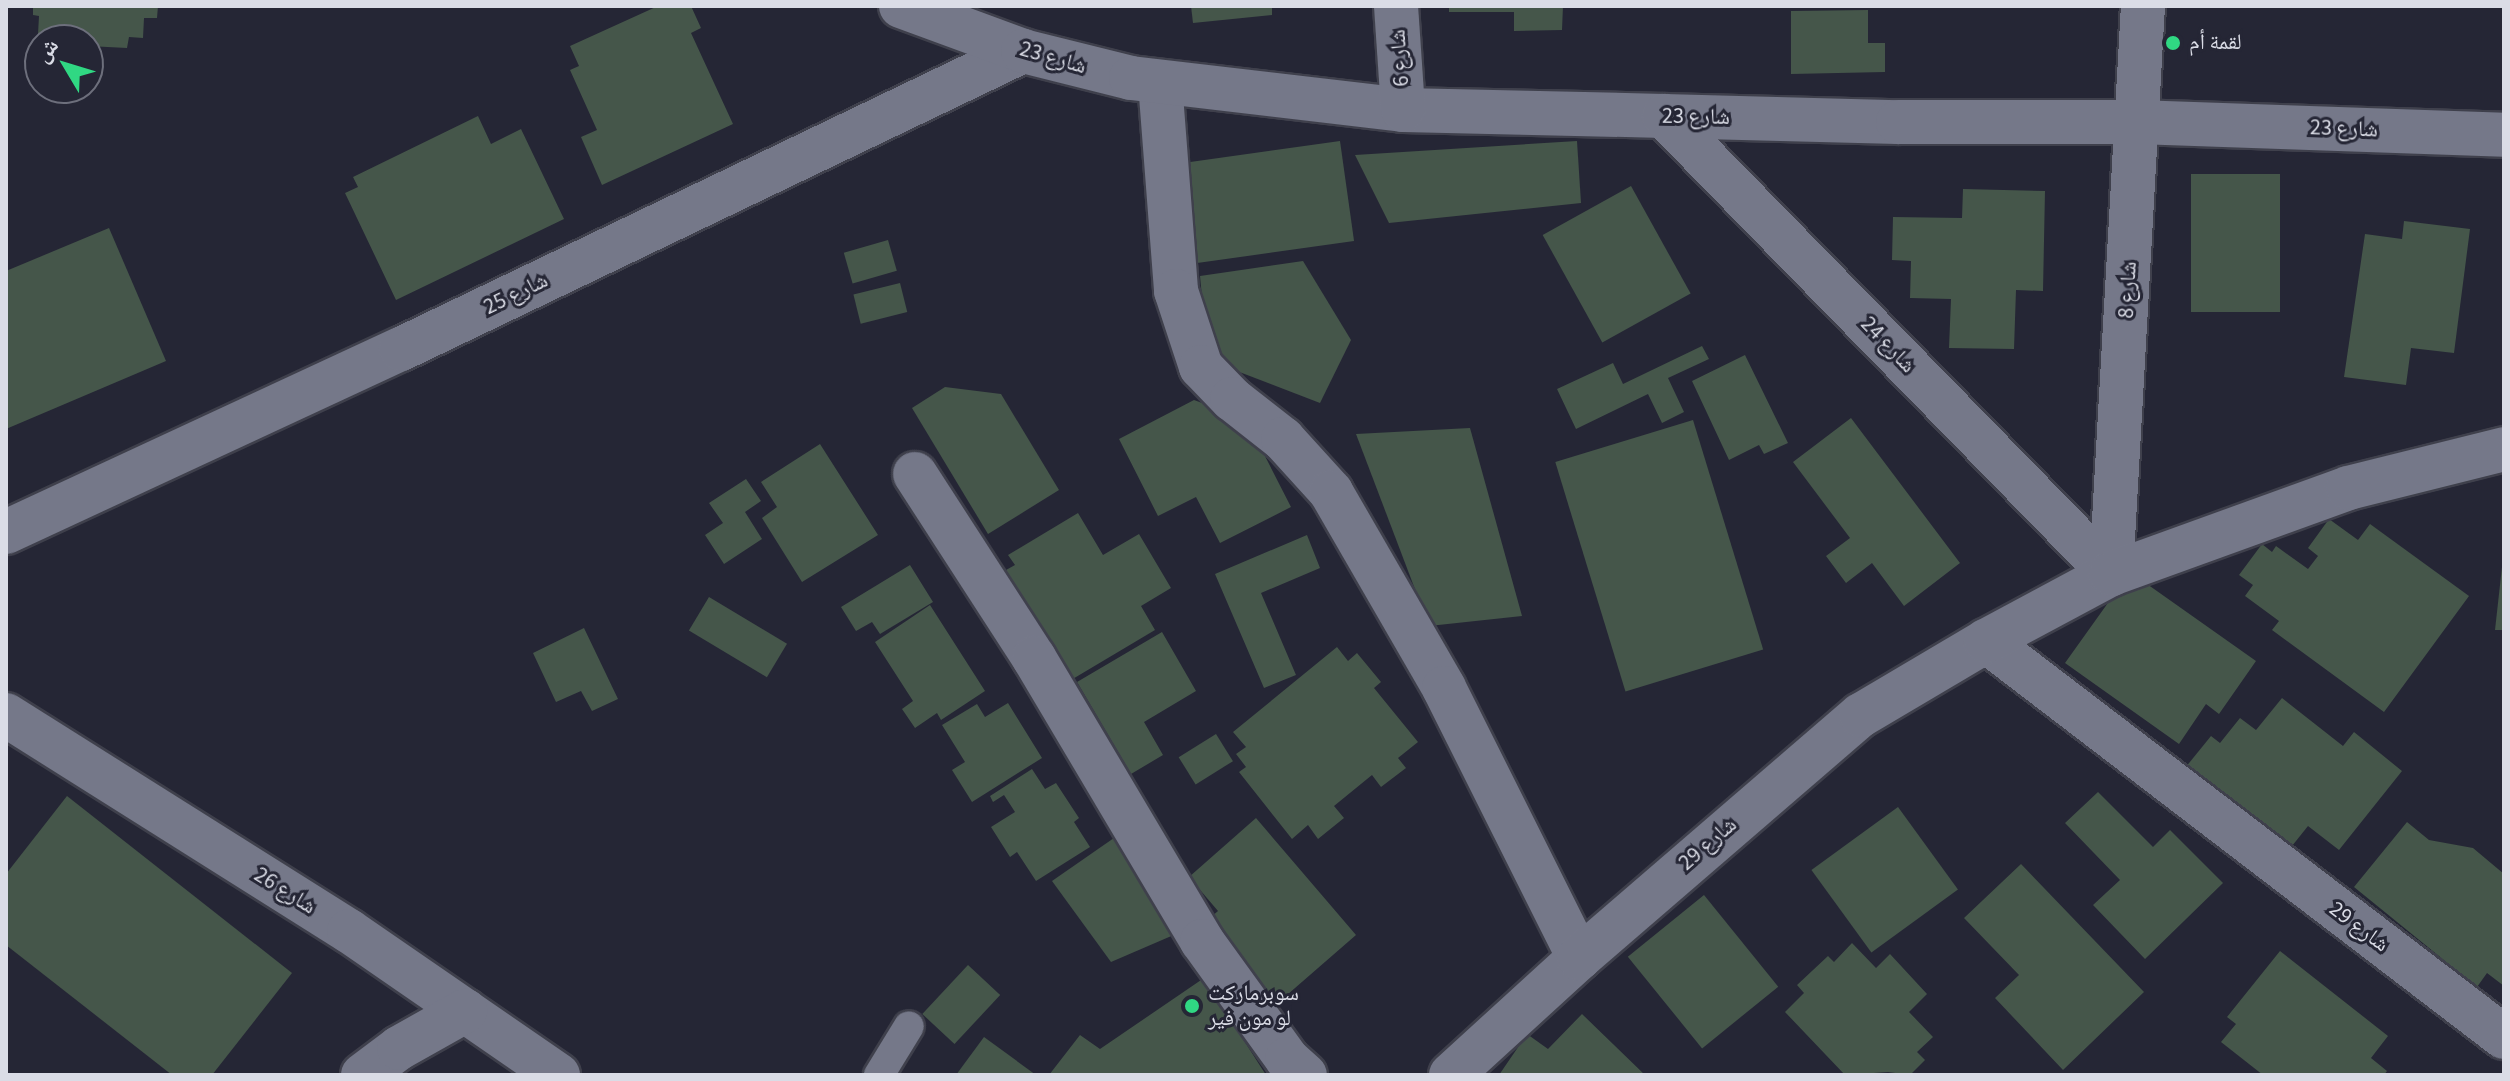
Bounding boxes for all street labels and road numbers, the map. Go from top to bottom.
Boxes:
street label: شارع 6 [1385,29,1415,87]
street label: شارع 23 [1017,36,1089,80]
street label: شارع 23 [1662,103,1730,131]
street label: شارع 23 [2310,115,2378,143]
street label: شارع 8 [2113,261,2143,319]
street label: شارع 25 [480,267,552,321]
street label: شارع 24 [1855,311,1921,379]
street label: شارع 29 [1674,812,1742,876]
street label: شارع 26 [249,862,321,920]
street label: شارع 29 [2324,896,2394,958]

